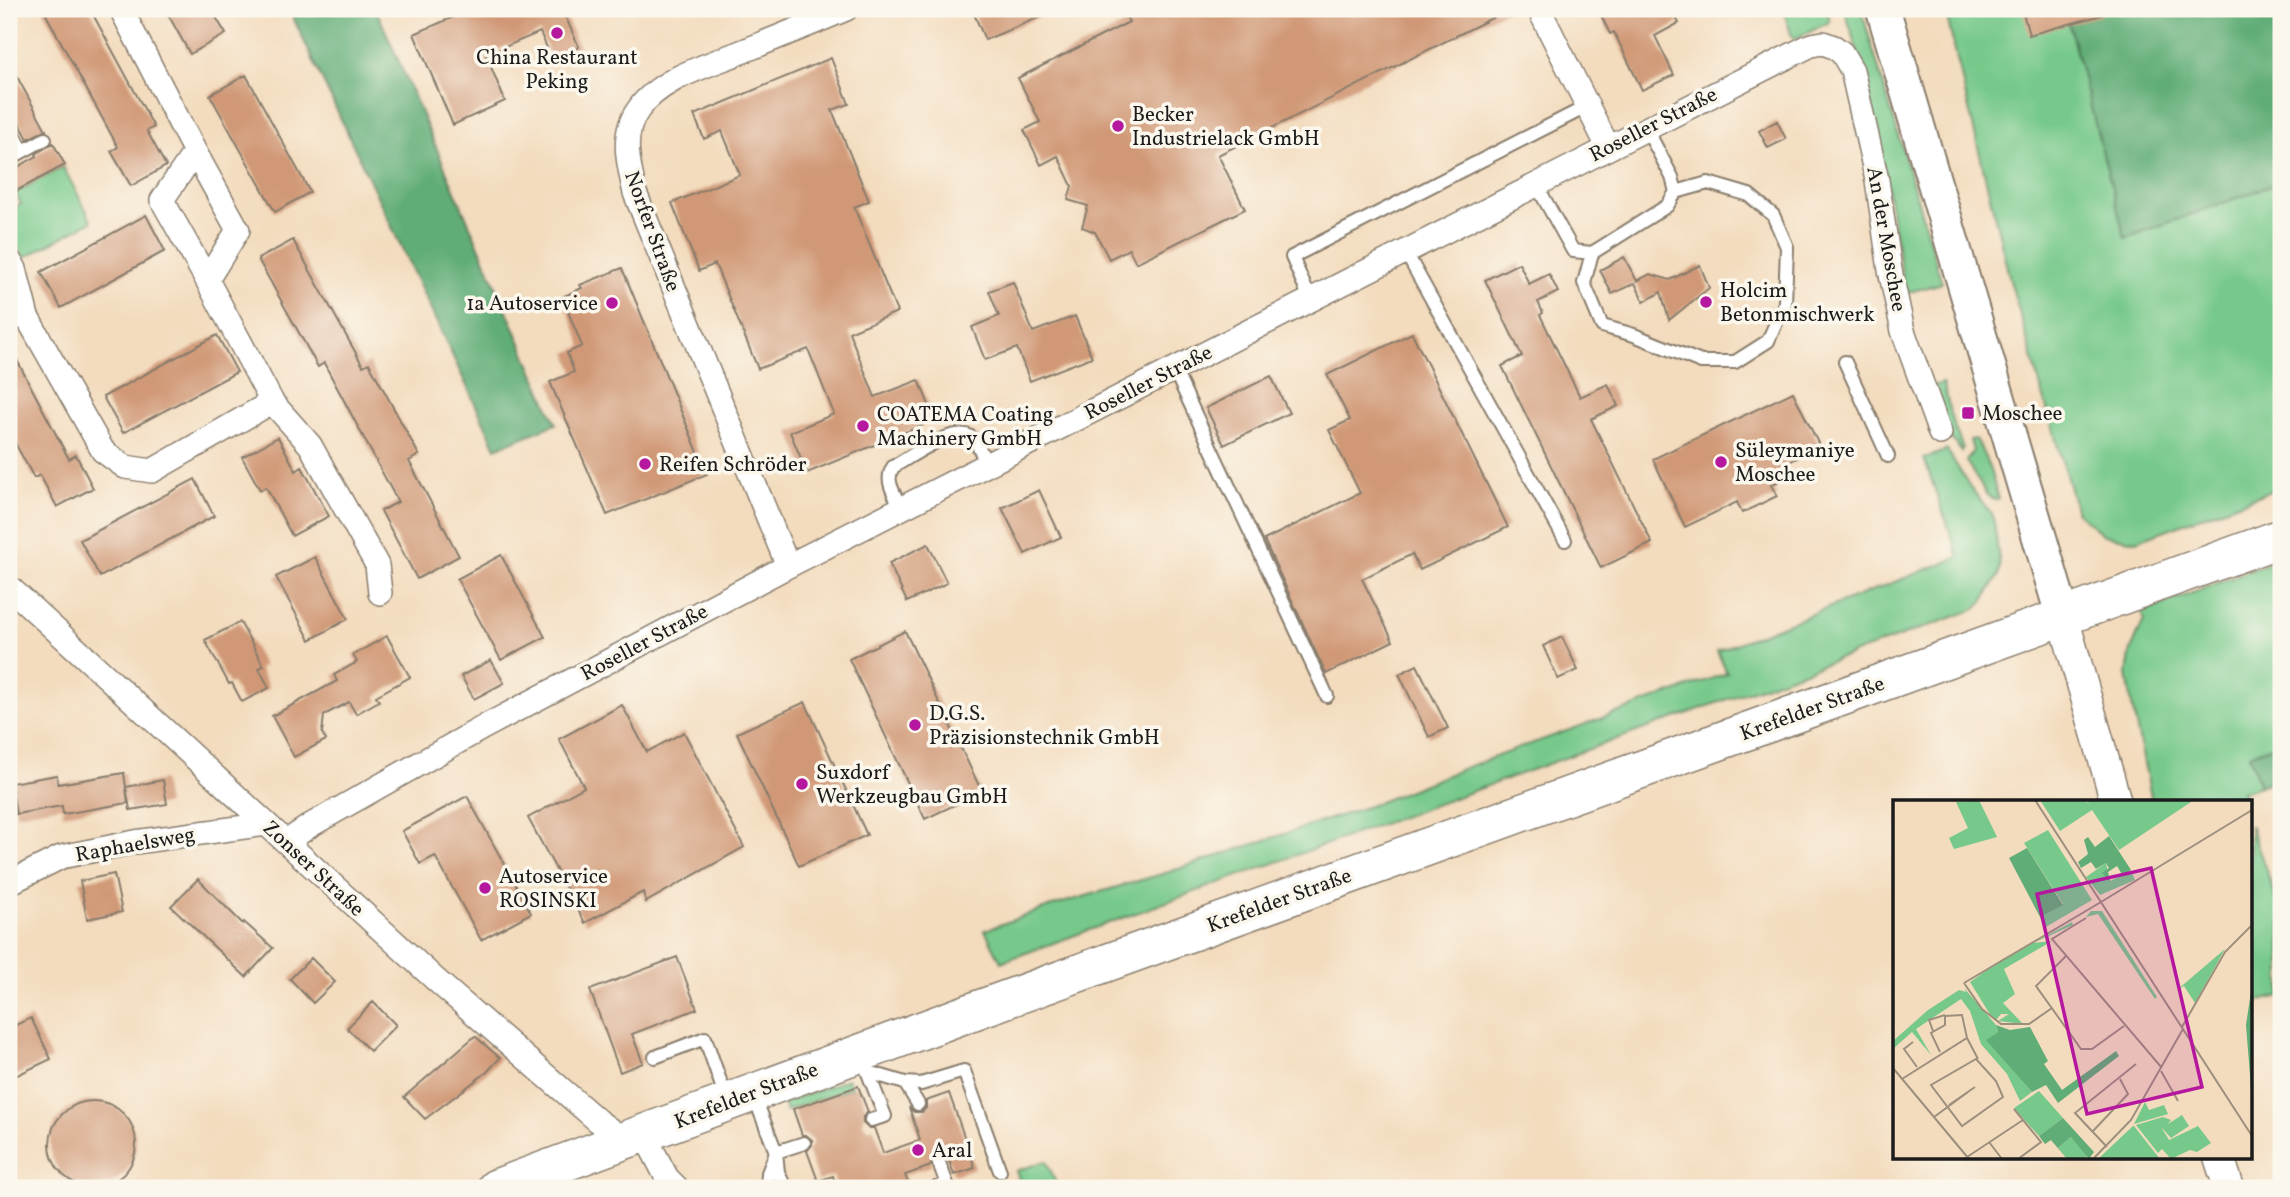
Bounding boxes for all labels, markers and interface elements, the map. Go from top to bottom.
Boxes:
marker: China Restaurant Peking [549,25,565,41]
place label: China Restaurant Peking [476,44,638,97]
street label: Roseller Straße [1585,81,1723,170]
place label: Becker Industrielack GmbH [1132,101,1320,154]
marker: Becker Industrielack GmbH [1110,118,1126,134]
street label: An der Moschee [1858,164,1913,314]
street label: Norfer Straße [616,167,687,296]
place label: Holcim Betonmischwerk [1720,277,1875,330]
place label: 1a Autoservice [466,290,598,319]
marker: Holcim Betonmischwerk [1698,294,1714,310]
marker: 1a Autoservice [604,295,620,311]
street label: Roseller Straße [1080,339,1218,428]
place label: Moschee [1982,400,2063,429]
place label: COATEMA Coating Machinery GmbH [877,401,1053,454]
marker: Moschee [1960,405,1976,421]
marker: COATEMA Coating Machinery GmbH [855,418,871,434]
place label: Süleymaniye Moschee [1735,437,1855,490]
place label: Reifen Schröder [659,451,807,480]
marker: Süleymaniye Moschee [1713,454,1729,470]
marker: Reifen Schröder [637,456,653,472]
street label: Roseller Straße [576,598,713,689]
street label: Krefelder Straße [1736,670,1889,749]
place label: D.G.S. Präzisionstechnik GmbH [929,700,1160,753]
marker: D.G.S. Präzisionstechnik GmbH [907,717,923,733]
place label: Suxdorf Werkzeugbau GmbH [816,759,1008,812]
marker: Suxdorf Werkzeugbau GmbH [794,776,810,792]
inset map [1893,800,2252,1158]
street label: Zonser Straße [256,814,370,924]
street label: Raphaelsweg [73,821,197,870]
street label: Krefelder Straße [1203,862,1356,941]
place label: Autoservice ROSINSKI [499,863,608,916]
marker: Autoservice ROSINSKI [477,880,493,896]
street label: Krefelder Straße [670,1056,823,1137]
place label: Aral [932,1137,972,1166]
marker: Aral [910,1142,926,1158]

